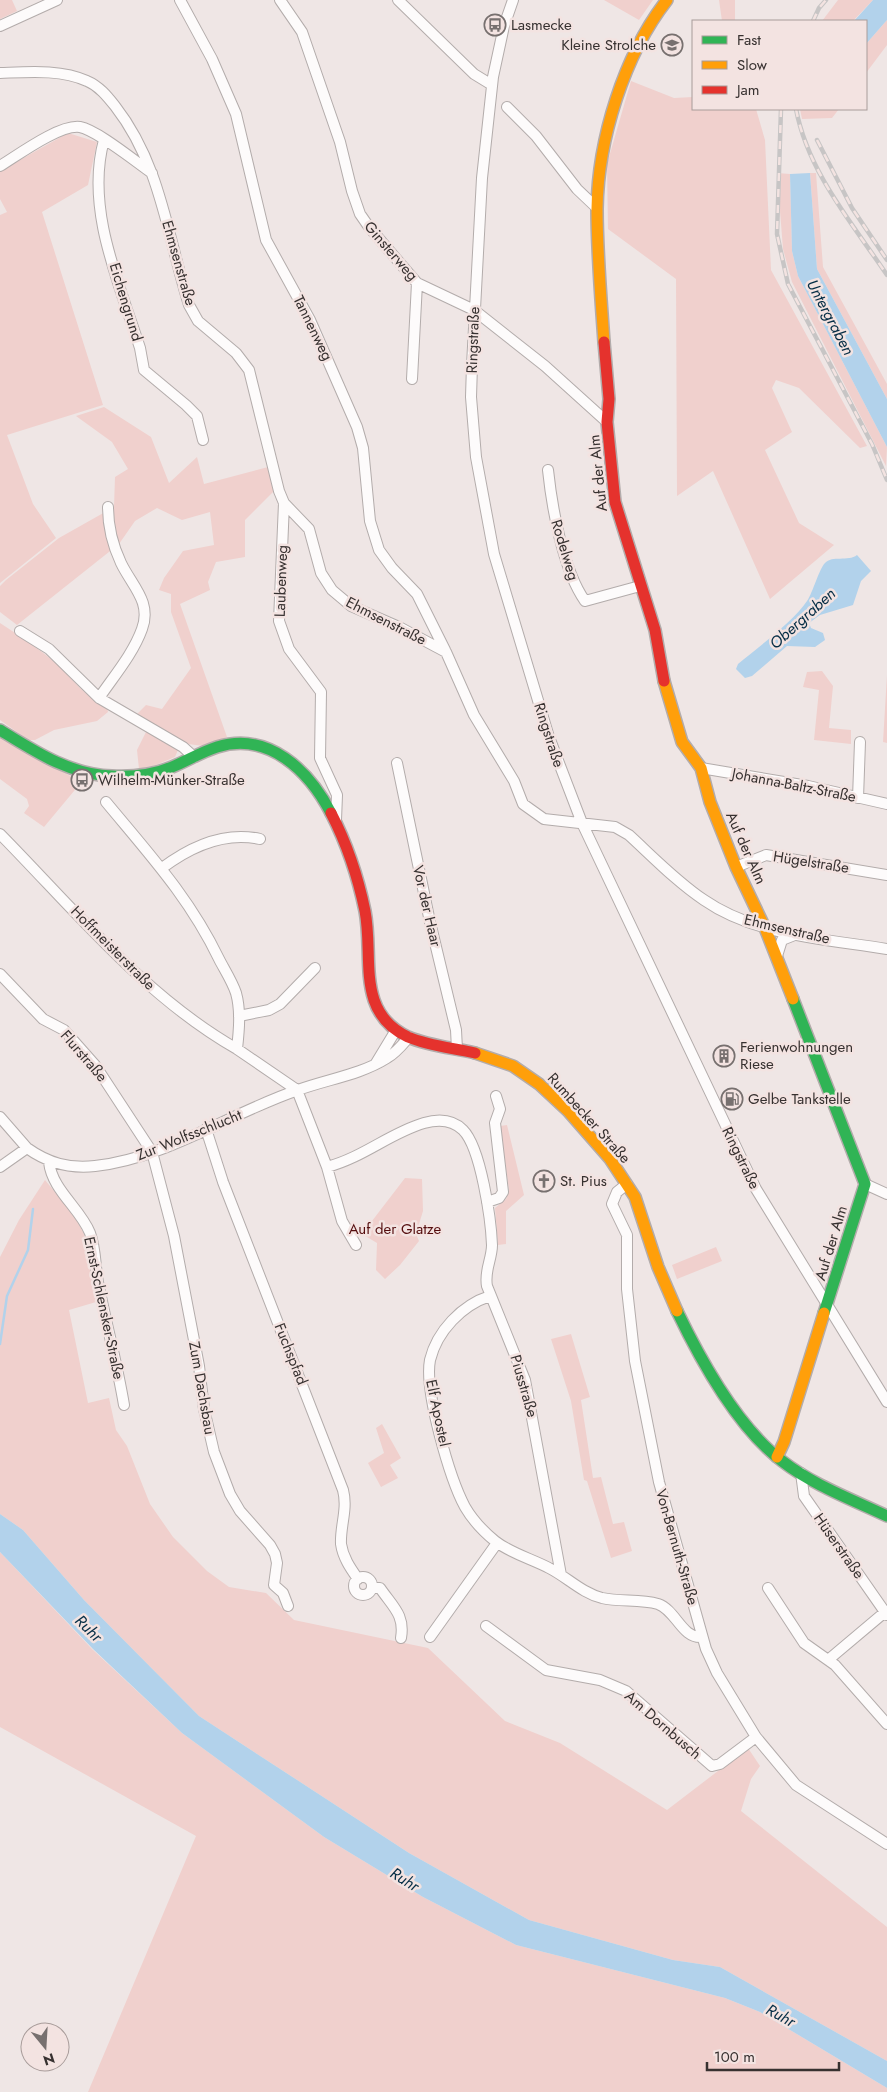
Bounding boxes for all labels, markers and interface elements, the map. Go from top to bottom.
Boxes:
bus stop icon: Lasmecke [483,13,507,37]
place label: Lasmecke [511,14,572,36]
legend [692,20,867,110]
text: Fast [737,29,761,51]
school or university icon: Kleine Strolche [660,33,684,57]
place label: Kleine Strolche [561,34,656,56]
text: Slow [737,54,768,76]
text: Jam [735,79,760,101]
street label: Ginsterweg [359,216,423,286]
street label: Ehmsenstraße [156,218,202,308]
street label: Eichengrund [104,260,148,344]
water label: Untergraben [801,275,860,359]
street label: Tannenweg [288,292,338,364]
street label: Ringstraße [461,306,485,374]
street label: Auf der Alm [583,433,613,513]
street label: Rodelweg [545,517,585,583]
street label: Laubenweg [269,545,293,617]
water label: Obergraben [764,582,841,654]
street label: Ehmsenstraße [342,591,430,651]
street label: Ringstraße [528,700,570,770]
street label: Johanna-Baltz-Straße [728,762,858,808]
bus stop icon: Wilhelm-Münker-Straße [70,768,94,792]
place label: Wilhelm-Münker-Straße [98,769,245,791]
street label: Auf der Alm [720,808,772,888]
street label: Hügelstraße [771,845,851,879]
street label: Vor der Haar [407,863,447,950]
street label: Hoffmeisterstraße [66,901,160,995]
street label: Ehmsenstraße [742,908,832,950]
street label: Flurstraße [55,1025,113,1087]
place label: Ferienwohnungen Riese [740,1036,853,1075]
building icon: Ferienwohnungen Riese [712,1044,736,1068]
street label: Rumbecker Straße [542,1068,636,1168]
fuel station icon: Gelbe Tankstelle [720,1087,744,1111]
place label: Gelbe Tankstelle [748,1088,851,1110]
street label: Zur Wolfsschlucht [133,1104,245,1166]
street label: Ringstraße [716,1123,766,1193]
church icon: St. Pius [532,1169,556,1193]
place label: St. Pius [560,1170,607,1192]
street label: Auf der Alm [809,1203,853,1283]
park label: Auf der Glatze [349,1218,442,1240]
street label: Ernst-Schlensker-Straße [78,1235,130,1382]
street label: Fuchspfad [269,1320,313,1388]
street label: Zum Dachsbau [183,1340,221,1436]
street label: Piusstraße [505,1352,544,1420]
street label: Elf Apostel [420,1377,456,1449]
street label: Von-Bernuth-Straße [650,1486,704,1608]
street label: Hüserstraße [808,1509,870,1584]
water label: Ruhr [70,1610,109,1648]
street label: Am Dornbusch [620,1686,706,1764]
water label: Ruhr [386,1862,425,1898]
water label: Ruhr [762,1998,801,2034]
north arrow [20,2022,70,2072]
scale bar [707,2040,840,2072]
text: 100 m [714,2046,755,2068]
text: N [41,2048,57,2071]

